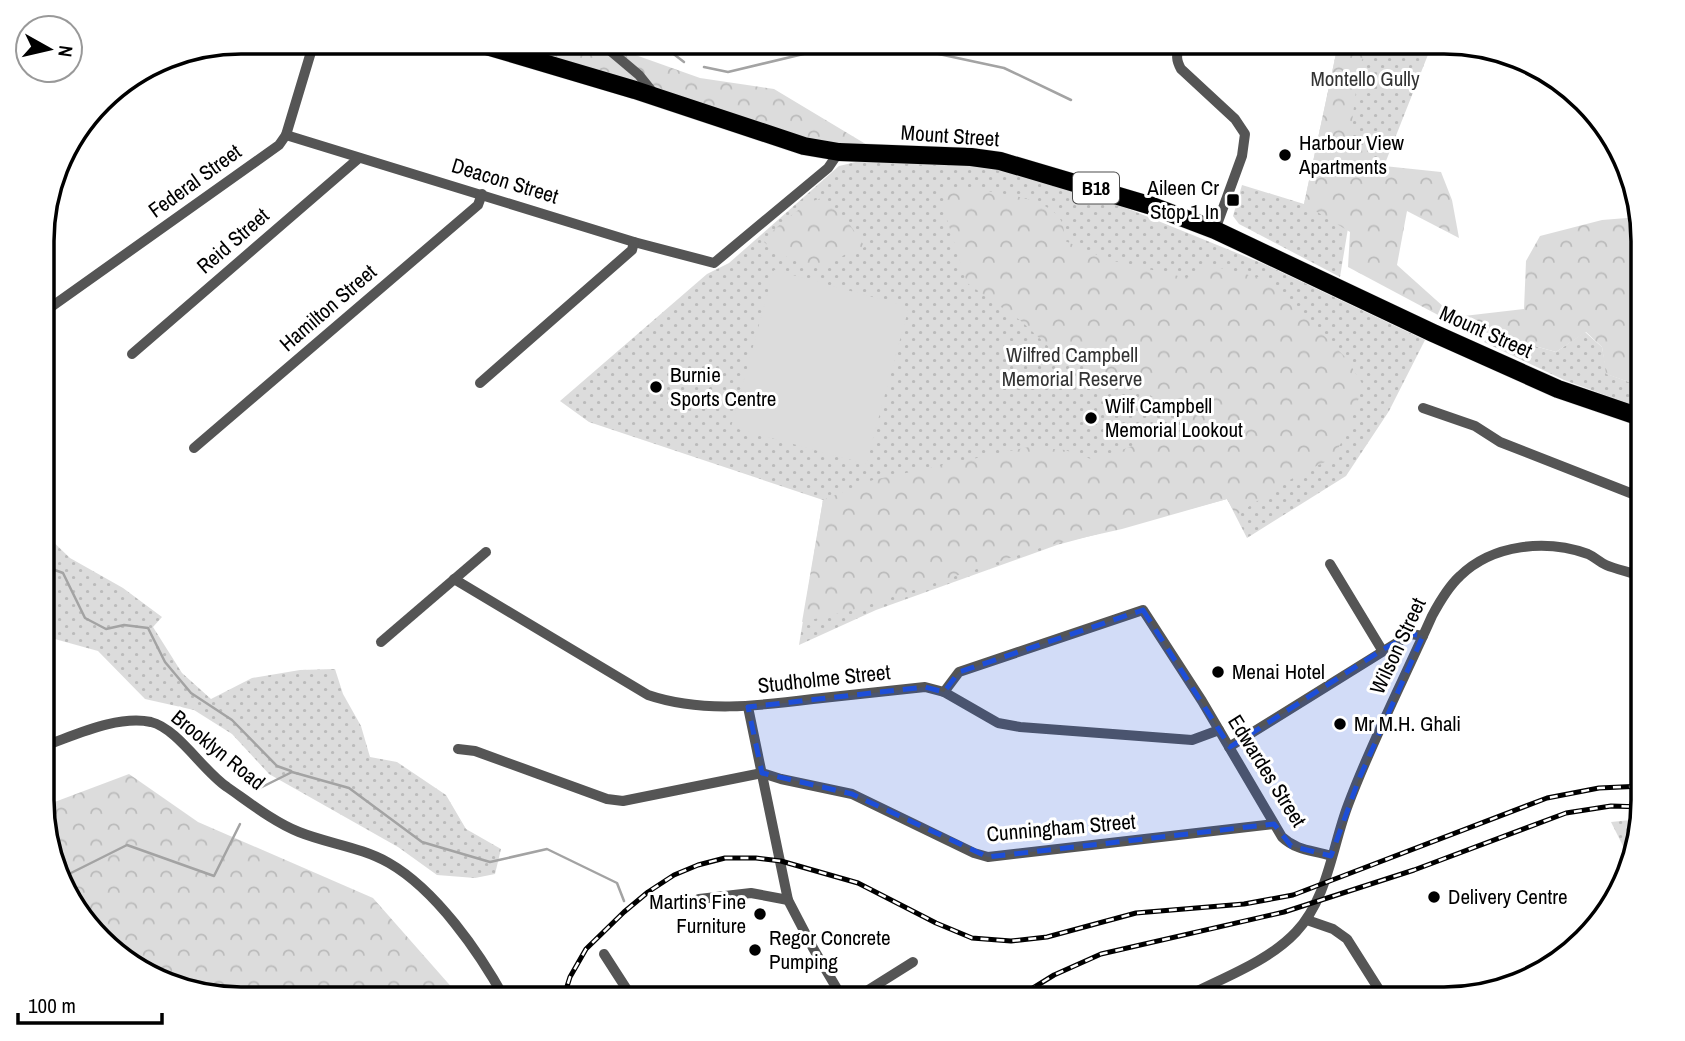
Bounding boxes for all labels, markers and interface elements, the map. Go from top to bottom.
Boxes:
north arrow [14,14,84,84]
text: N [52,44,79,59]
park label: Montello Gully [1310,64,1420,93]
street label: Mount Street [900,118,1000,153]
place label: Harbour View Apartments [1298,128,1405,181]
street label: Federal Street [142,137,247,224]
marker: Harbour View Apartments [1277,147,1293,163]
street label: Deacon Street [448,151,562,211]
road number: B18 [1073,172,1119,204]
place label: Aileen Cr Stop 1 In [1146,173,1219,226]
marker: Aileen Cr Stop 1 In [1225,192,1241,208]
street label: Reid Street [190,201,275,280]
street label: Hamilton Street [273,257,382,358]
street label: Mount Street [1435,298,1537,365]
park label: Wilfred Campbell Memorial Reserve [1002,340,1142,393]
place label: Burnie Sports Centre [670,360,776,413]
marker: Burnie Sports Centre [648,379,664,395]
place label: Wilf Campbell Memorial Lookout [1105,391,1243,444]
marker: Wilf Campbell Memorial Lookout [1083,410,1099,426]
street label: Wilson Street [1363,593,1433,699]
street label: Studholme Street [756,657,892,700]
place label: Menai Hotel [1232,657,1325,686]
marker: Menai Hotel [1210,664,1226,680]
street label: Brooklyn Road [165,703,271,796]
street label: Edwardes Street [1221,709,1314,833]
place label: Mr M.H. Ghali [1354,709,1461,738]
marker: Mr M.H. Ghali [1332,716,1348,732]
street label: Cunningham Street [985,807,1137,848]
place label: Delivery Centre [1448,882,1568,911]
place label: Martins Fine Furniture [649,887,746,940]
marker: Delivery Centre [1426,889,1442,905]
marker: Martins Fine Furniture [752,906,768,922]
place label: Regor Concrete Pumping [769,923,891,976]
marker: Regor Concrete Pumping [747,942,763,958]
scale bar [18,982,161,1026]
text: 100 m [28,991,76,1020]

